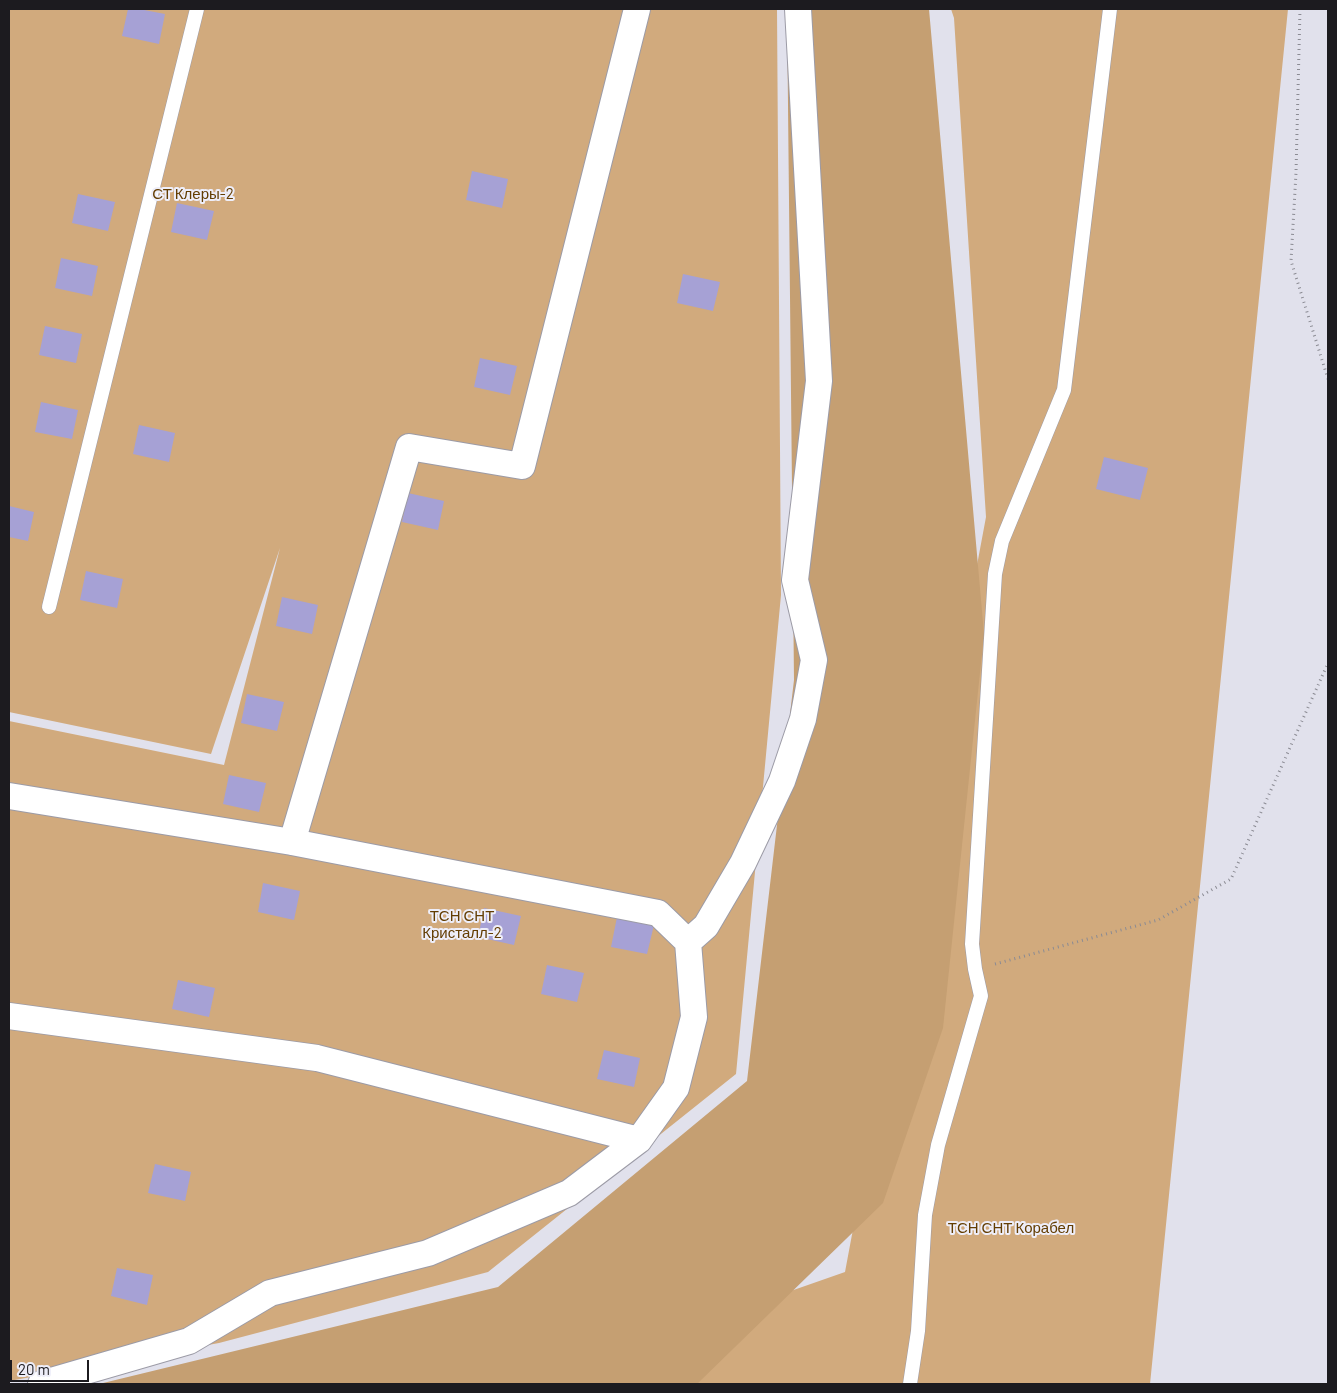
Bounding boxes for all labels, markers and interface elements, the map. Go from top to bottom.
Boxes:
park label: СТ Клеры-2 [152,185,234,203]
park label: ТСН СНТ Кристалл-2 [422,907,502,942]
park label: ТСН СНТ Корабел [948,1219,1074,1237]
scale bar [12,1350,91,1382]
text: 20 m [18,1360,50,1378]

